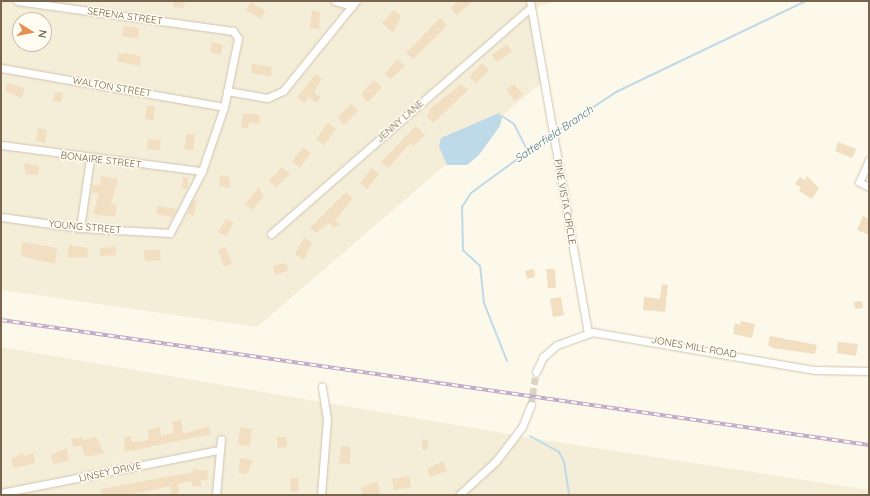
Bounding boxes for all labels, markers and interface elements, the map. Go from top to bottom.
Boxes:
street label: SERENA STREET [87,5,163,27]
north arrow [12,12,52,52]
text: N [35,29,50,39]
street label: WALTON STREET [72,74,152,100]
street label: JENNY LANE [374,97,426,145]
water label: Satterfield Branch [512,103,596,165]
street label: BONAIRE STREET [60,149,142,171]
street label: PINE VISTA CIRCLE [552,158,578,246]
street label: YOUNG STREET [48,218,122,236]
street label: JONES MILL ROAD [650,334,738,360]
street label: LINSEY DRIVE [78,460,142,484]

